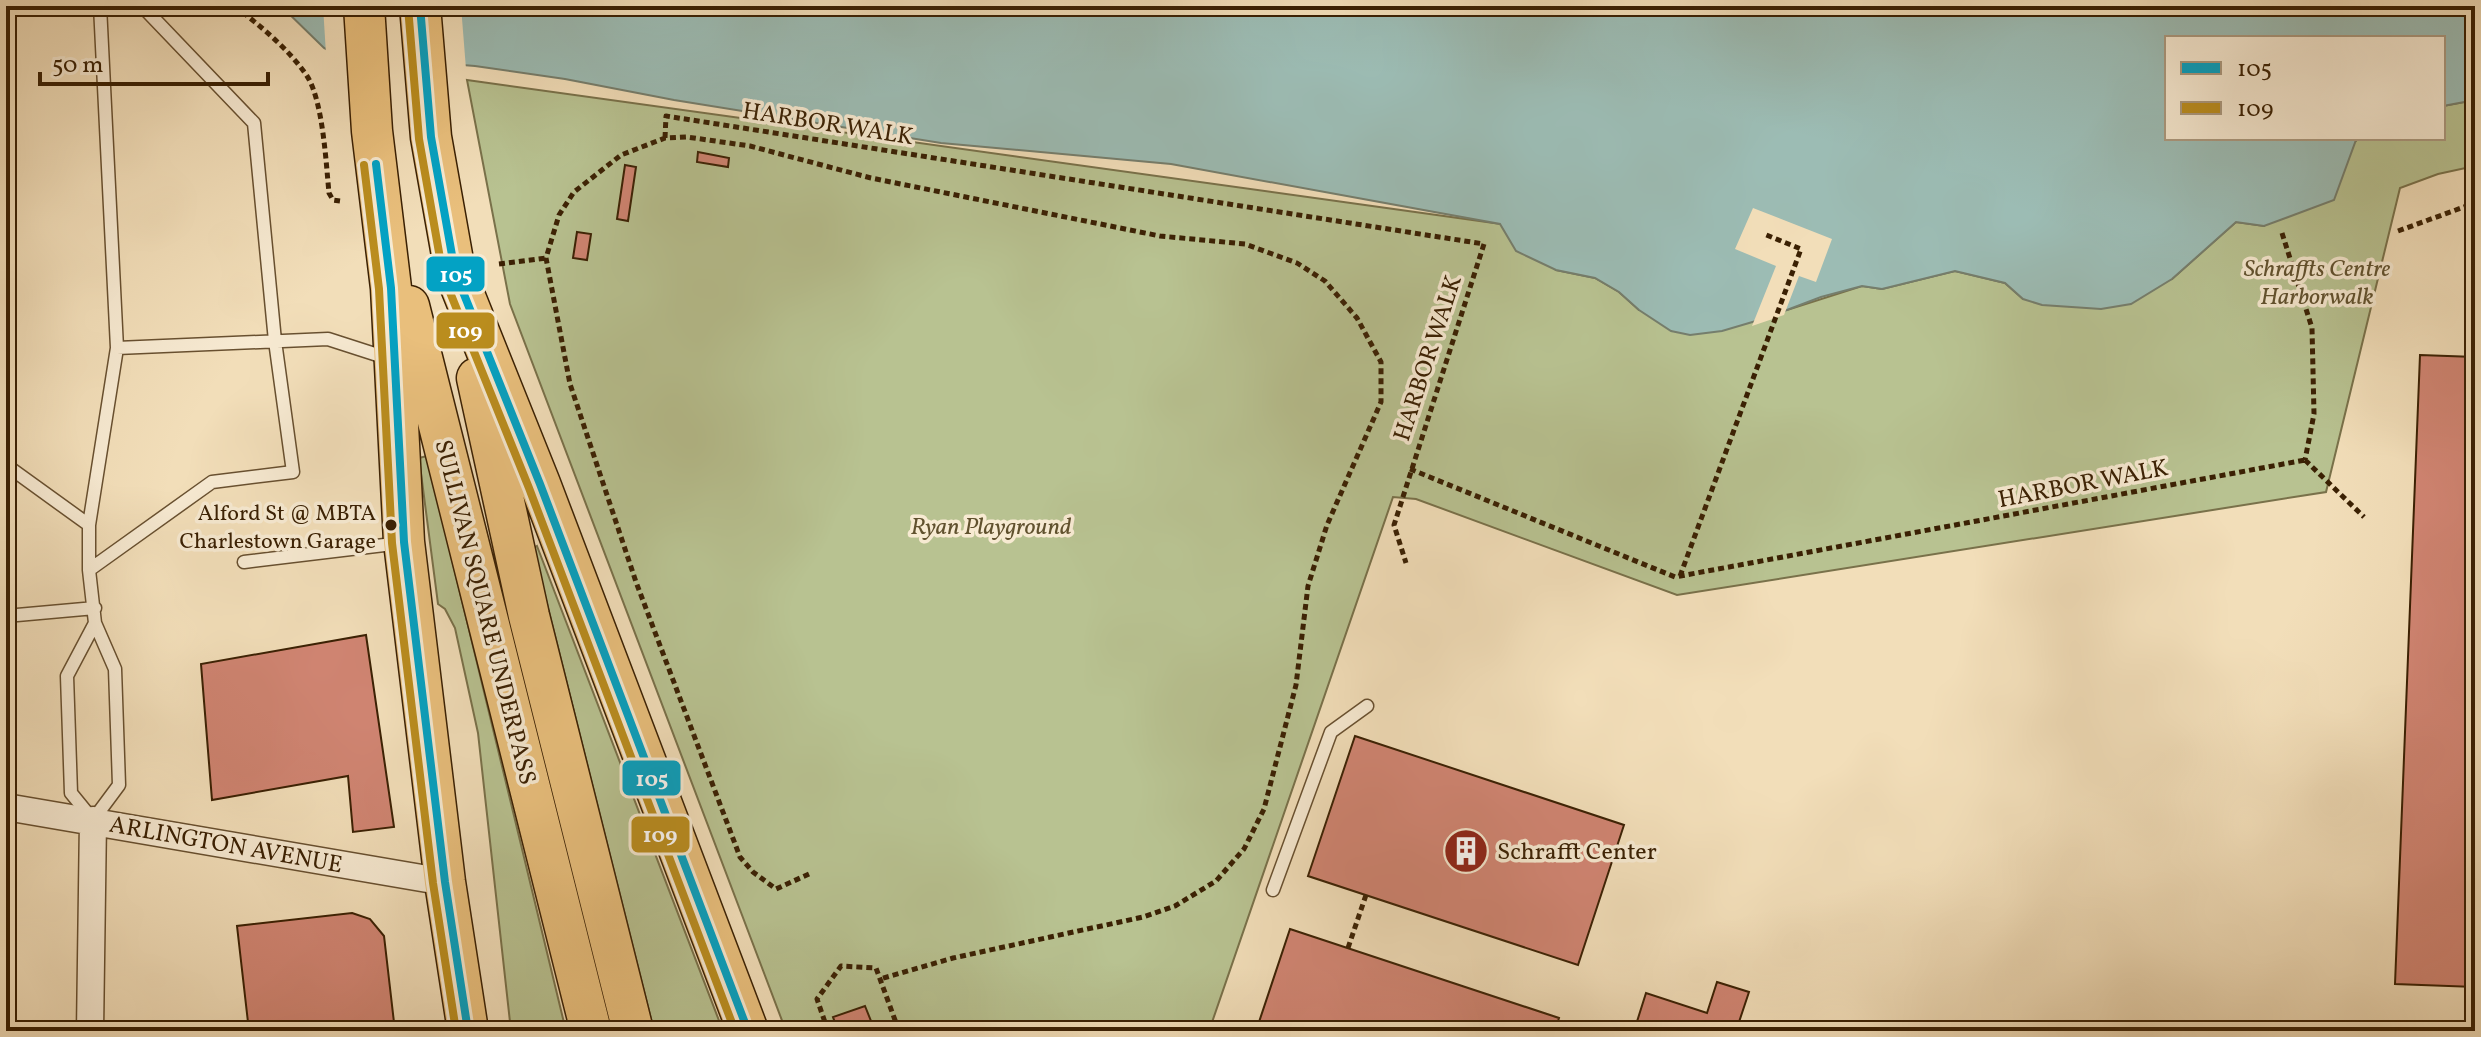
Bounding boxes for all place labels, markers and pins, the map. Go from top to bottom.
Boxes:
place label: Alford St @ MBTA Charlestown Garage [179,499,376,558]
marker: Alford St @ MBTA Charlestown Garage [383,517,399,533]
building icon: Schrafft Center [1442,827,1490,875]
place label: Schrafft Center [1497,836,1657,870]

